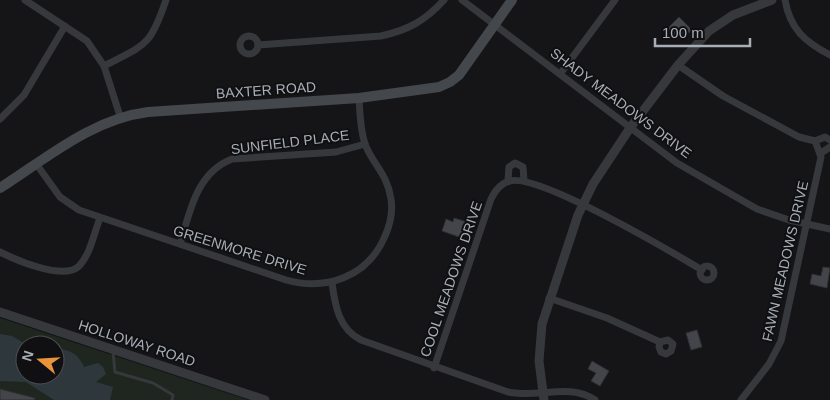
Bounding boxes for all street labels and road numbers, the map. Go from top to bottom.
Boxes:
street label: SHADY MEADOWS DRIVE [547,45,695,161]
street label: BAXTER ROAD [215,79,317,101]
street label: SUNFIELD PLACE [230,127,350,157]
street label: FAWN MEADOWS DRIVE [759,179,811,343]
street label: COOL MEADOWS DRIVE [417,199,485,359]
street label: GREENMORE DRIVE [171,222,309,278]
street label: HOLLOWAY ROAD [77,317,197,369]

